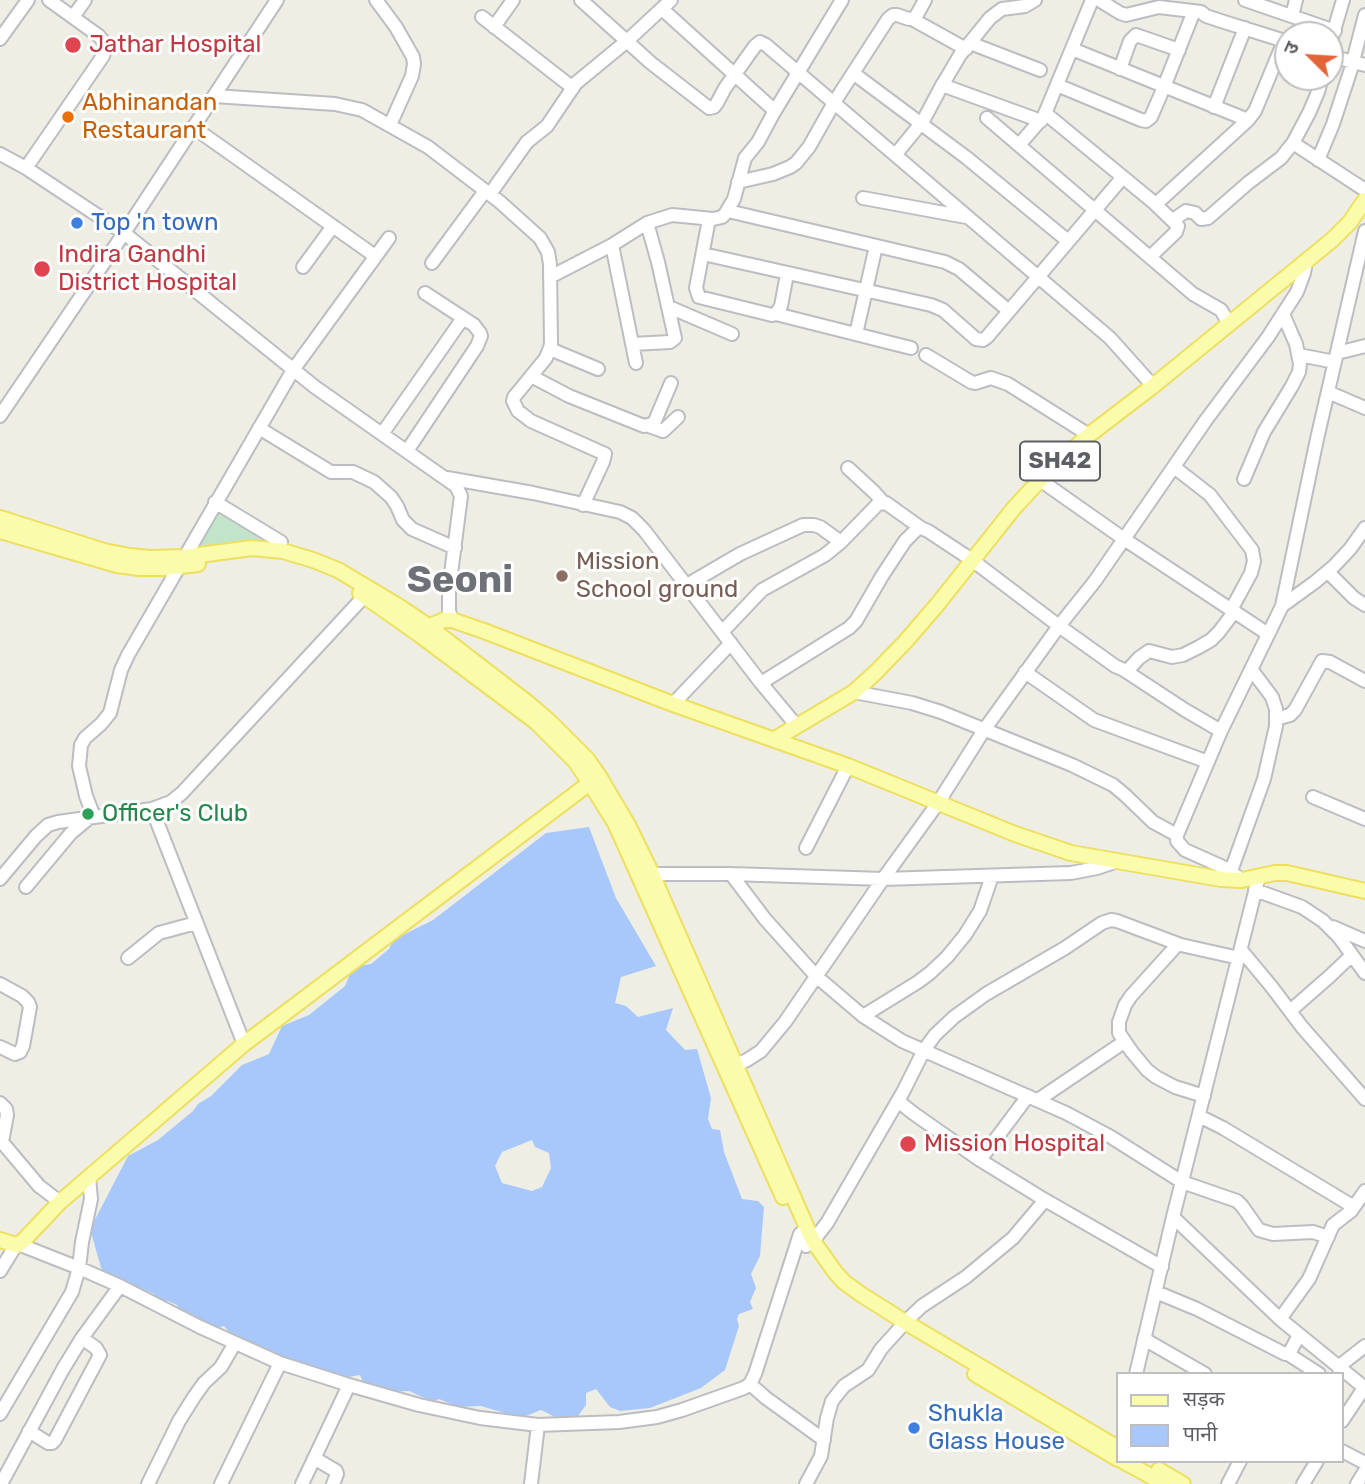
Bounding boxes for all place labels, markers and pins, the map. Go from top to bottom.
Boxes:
place label: Jathar Hospital [89,31,261,59]
marker: Jathar Hospital [63,35,83,55]
place label: Abhinandan Restaurant [82,89,217,145]
marker: Abhinandan Restaurant [60,109,76,125]
place label: Top 'n town [91,209,219,237]
marker: Top 'n town [69,215,85,231]
place label: Indira Gandhi District Hospital [58,241,237,297]
marker: Indira Gandhi District Hospital [32,259,52,279]
place label: Mission School ground [576,548,738,604]
marker: Mission School ground [554,568,570,584]
place label: Officer's Club [102,800,248,828]
marker: Officer's Club [80,806,96,822]
place label: Mission Hospital [924,1130,1105,1158]
marker: Mission Hospital [898,1134,918,1154]
place label: Shukla Glass House [928,1400,1065,1456]
marker: Shukla Glass House [906,1420,922,1436]

